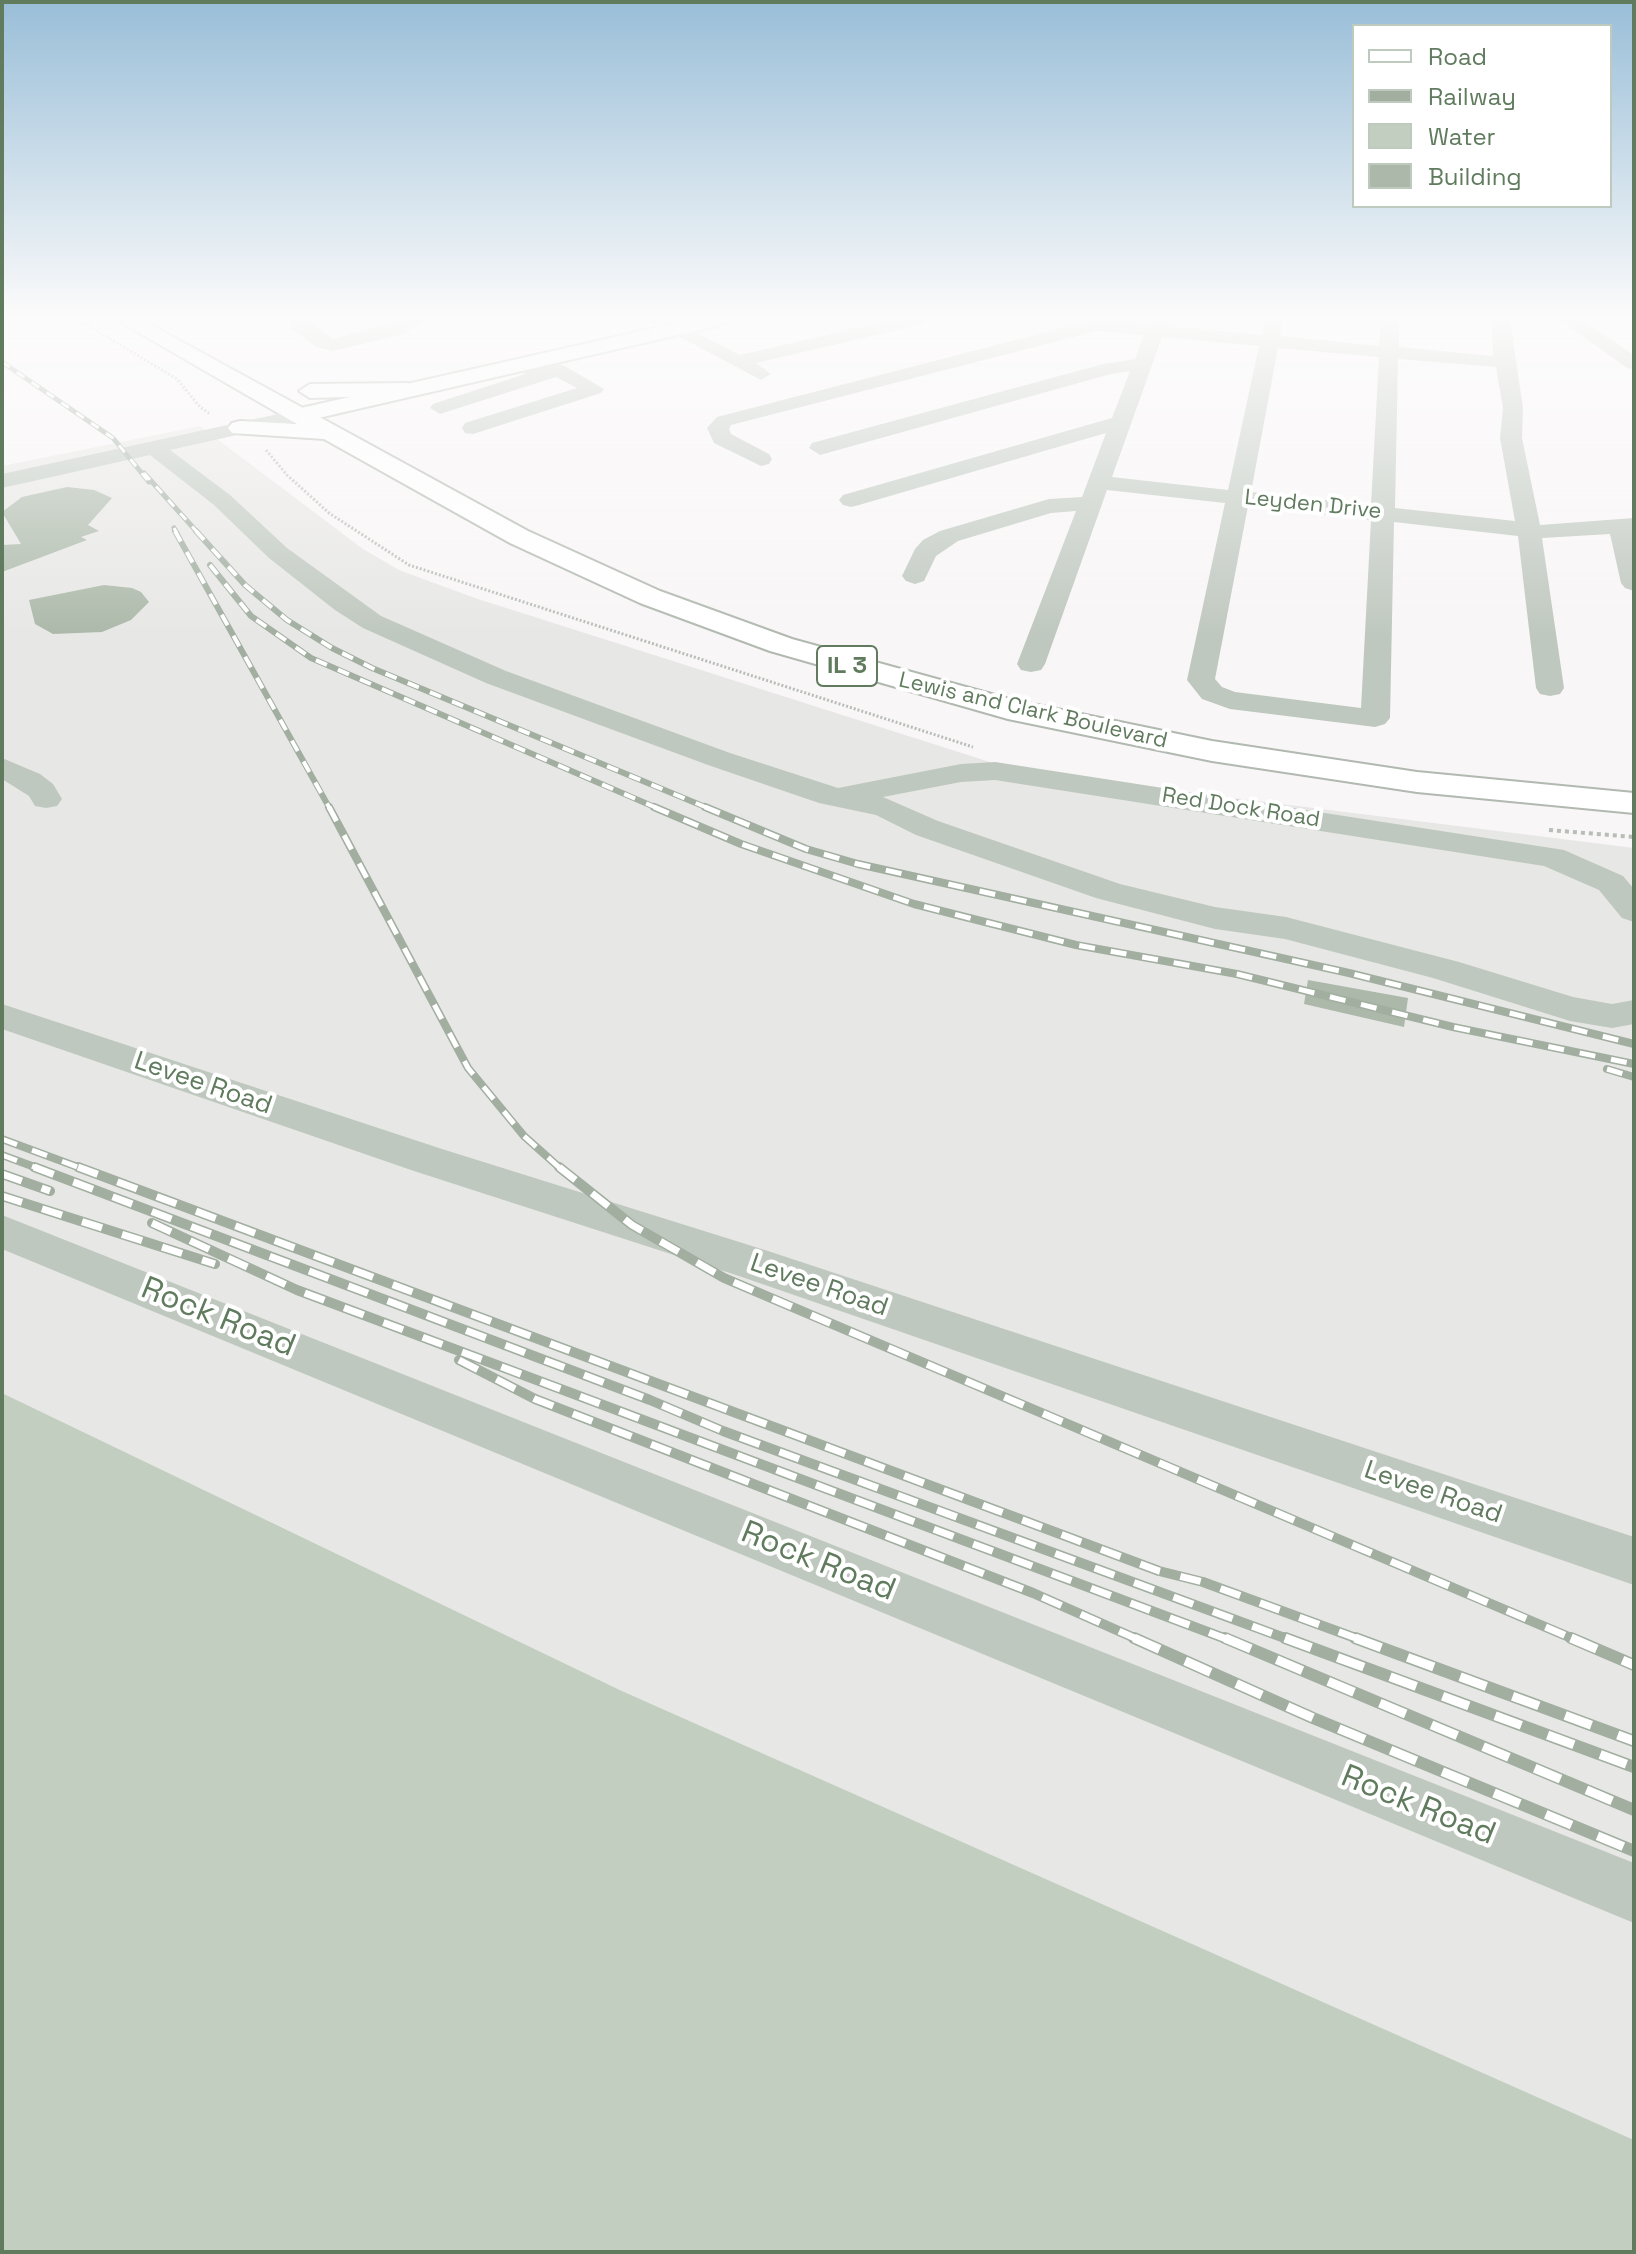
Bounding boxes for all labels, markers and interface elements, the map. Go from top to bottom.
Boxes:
legend [1352,24,1612,208]
text: Road [1428,41,1487,72]
text: Railway [1428,81,1516,112]
text: Water [1428,121,1496,152]
text: Building [1428,161,1522,192]
street label: Leyden Drive [1243,485,1383,525]
road number: IL 3 [817,646,877,686]
street label: Lewis and Clark Boulevard [896,667,1170,755]
street label: Red Dock Road [1160,782,1322,834]
street label: Levee Road [130,1046,276,1122]
street label: Levee Road [746,1248,892,1324]
street label: Rock Road [135,1270,301,1366]
street label: Levee Road [1360,1455,1506,1531]
street label: Rock Road [735,1514,901,1610]
street label: Rock Road [1335,1758,1501,1854]

